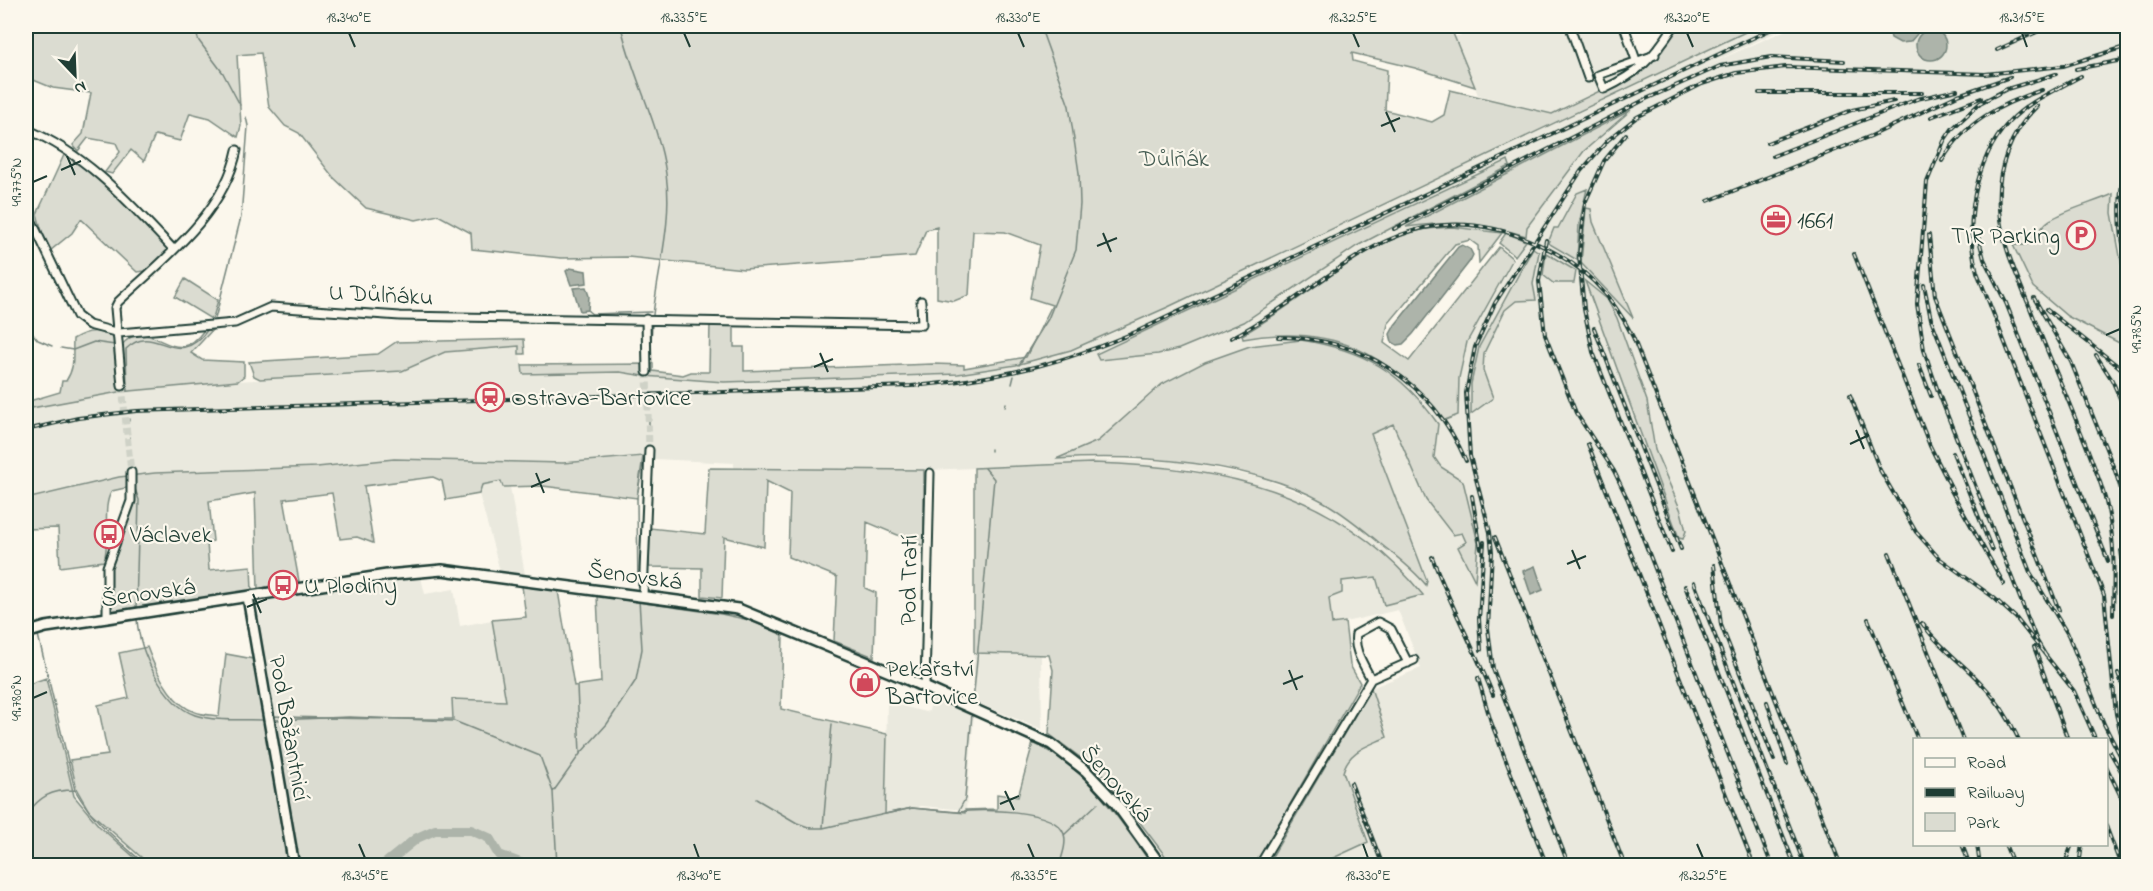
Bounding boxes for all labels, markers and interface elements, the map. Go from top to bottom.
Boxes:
text: 18.340°E [326,7,372,29]
text: 18.335°E [660,7,708,29]
text: 18.330°E [995,7,1041,29]
text: 18.325°E [1329,7,1377,29]
text: 18.320°E [1664,7,1710,29]
text: 18.315°E [1999,7,2045,29]
north arrow [45,45,105,105]
text: N [70,74,90,100]
park label: Důlňák [1138,143,1209,178]
text: 49.775°N [6,158,28,206]
office icon: 1661 [1760,204,1792,236]
place label: 1661 [1797,205,1834,240]
parking icon: TIR Parking [2065,219,2097,251]
place label: TIR Parking [1951,220,2060,255]
street label: U Důlňáku [328,276,434,317]
text: 49.785°N [2126,305,2148,353]
station icon: Ostrava-Bartovice [474,381,506,413]
place label: Ostrava-Bartovice [511,382,691,417]
bus stop icon: Václavek [93,518,125,550]
place label: Václavek [129,519,213,554]
street label: Pod Tratí [892,534,929,626]
street label: Šenovská [585,554,684,601]
bus stop icon: U Plodiny [267,569,299,601]
place label: U Plodiny [304,570,397,606]
street label: Šenovská [99,571,198,618]
street label: Pod Bažantnicí [257,653,318,804]
place label: Pekařství Bartovice [885,653,978,716]
shop icon: Pekařství Bartovice [849,666,881,698]
text: 49.780°N [6,675,28,721]
street label: Šenovská [1070,738,1160,832]
legend [1913,738,2108,846]
text: Road [1967,751,2006,777]
text: Railway [1967,781,2024,807]
text: Park [1967,811,2000,837]
text: 18.345°E [341,865,389,887]
text: 18.340°E [676,865,722,887]
text: 18.335°E [1010,865,1058,887]
text: 18.330°E [1345,865,1391,887]
text: 18.325°E [1679,865,1727,887]

